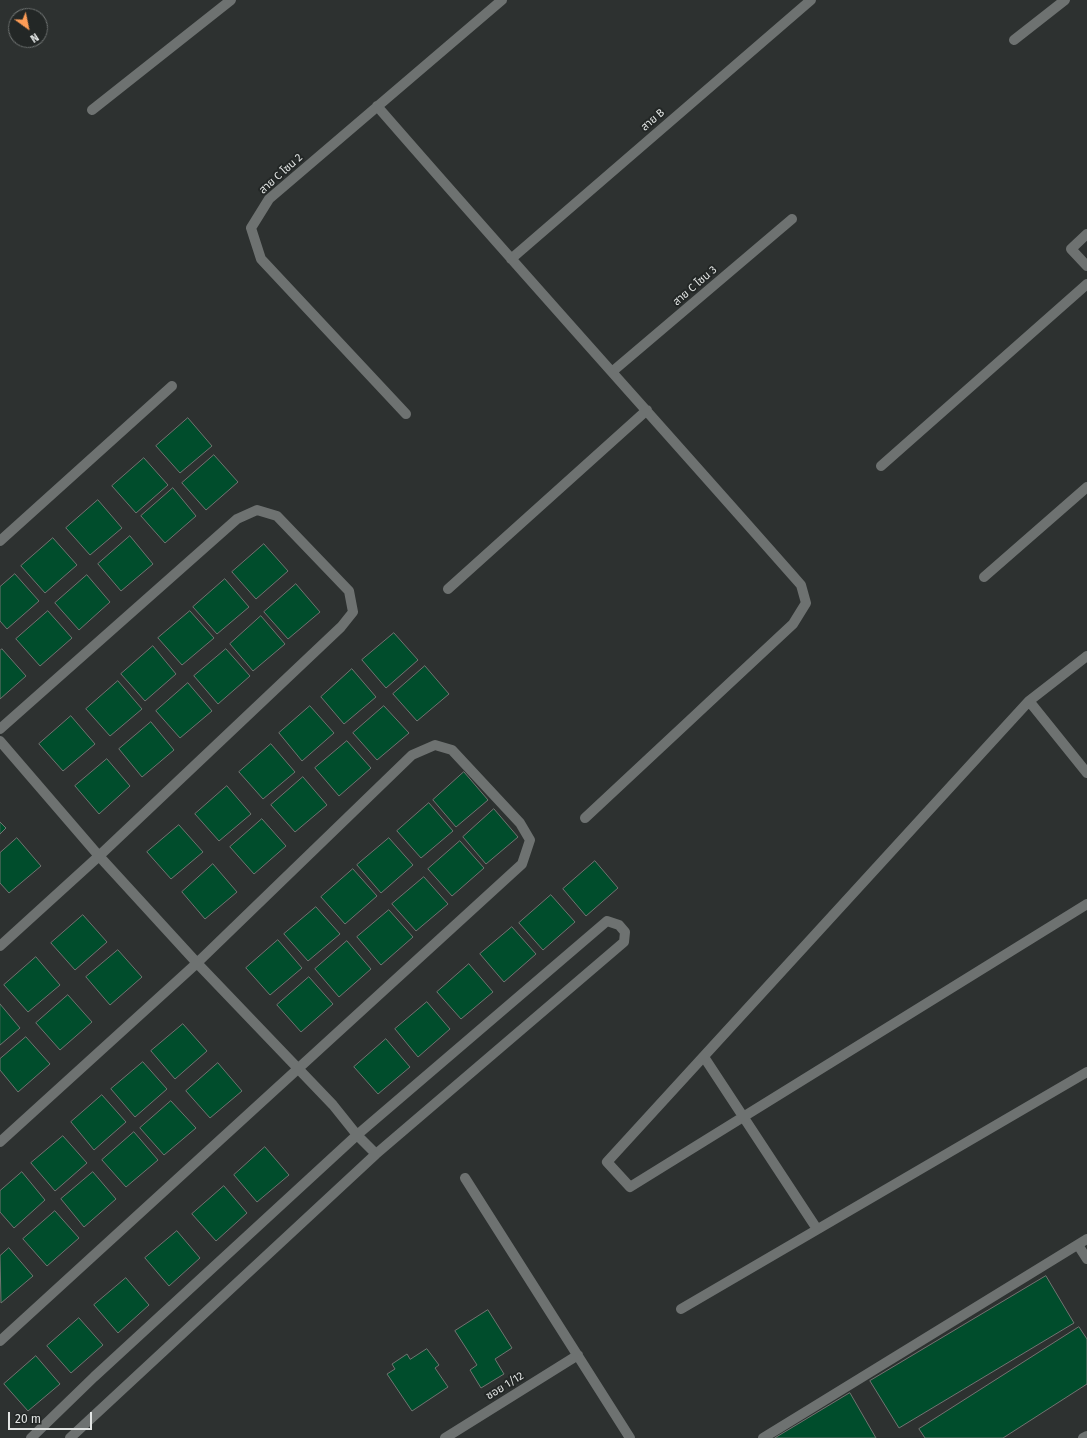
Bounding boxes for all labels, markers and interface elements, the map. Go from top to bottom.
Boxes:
north arrow [8,8,48,48]
text: N [28,30,41,45]
street label: สาย B [639,106,667,134]
street label: สาย C โซน 2 [257,151,305,197]
street label: สาย C โซน 3 [670,263,720,309]
street label: ซอย 1/12 [484,1369,526,1403]
scale bar [10,1404,94,1430]
text: 20 m [15,1412,41,1426]

